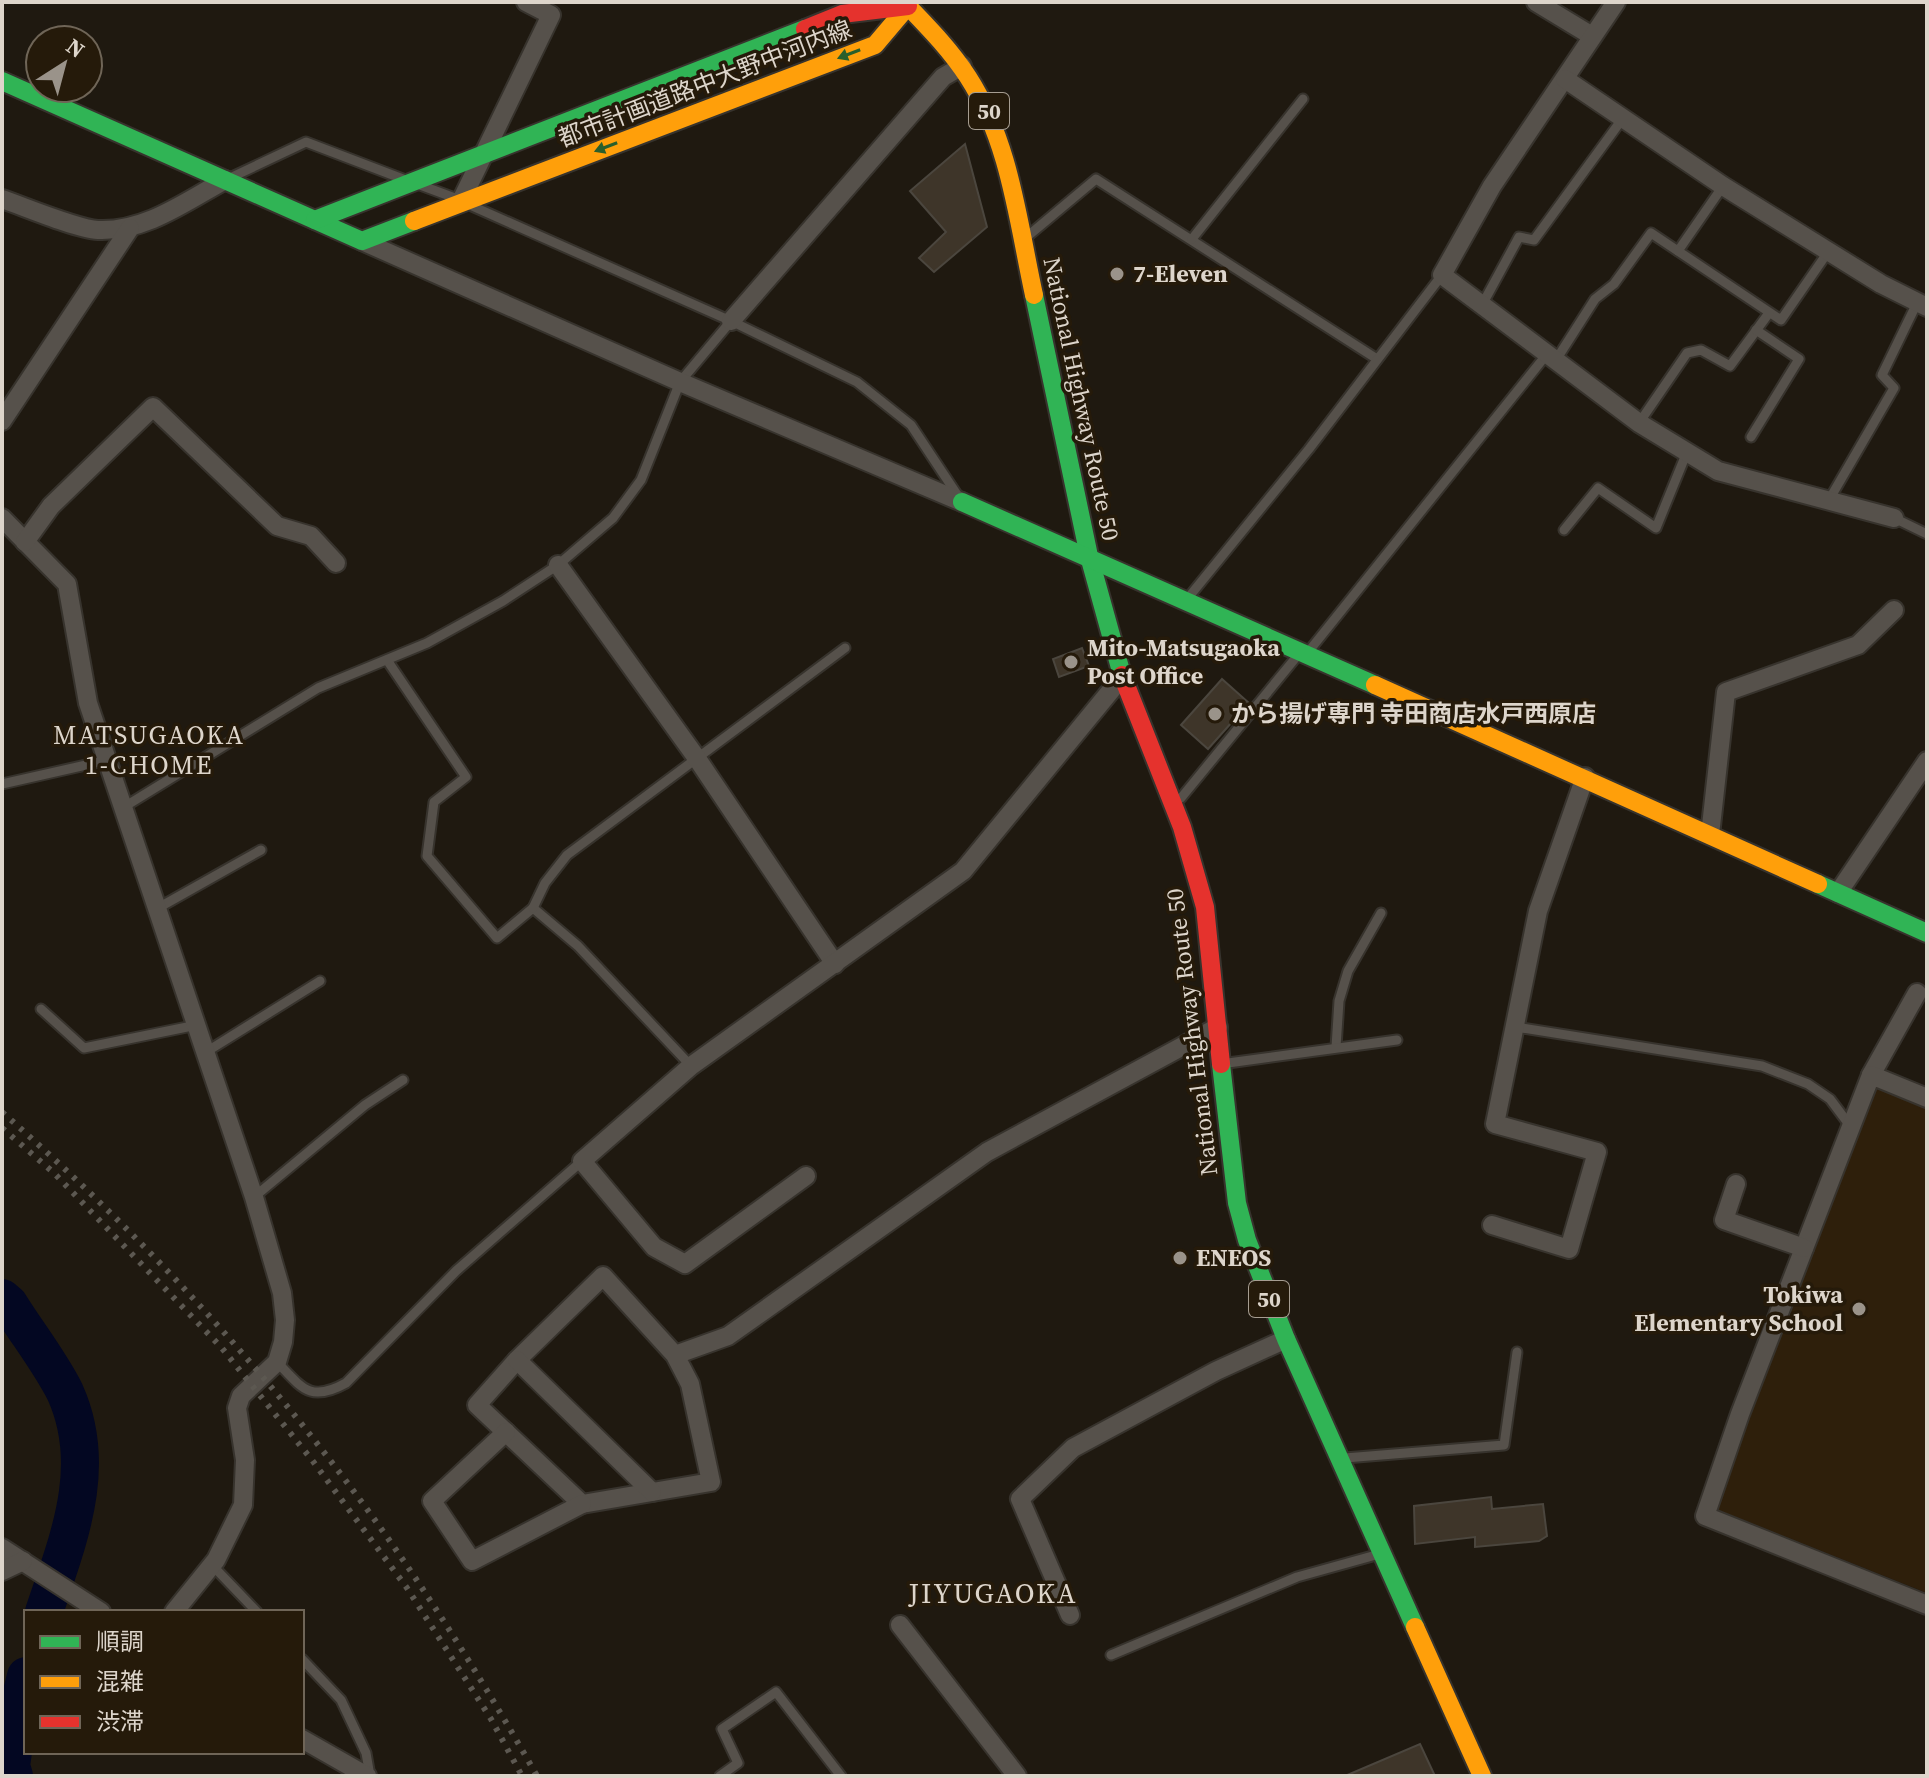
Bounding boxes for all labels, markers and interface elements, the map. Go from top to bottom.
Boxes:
street label: 都市計画道路中大野中河内線 [553,12,856,155]
north arrow [24,24,104,104]
text: N [60,31,91,65]
one-way arrow [837,48,861,61]
road number: 50 [969,93,1009,129]
one-way arrow [594,141,618,154]
street label: National Highway Route 50 [1035,254,1128,544]
place label: 7-Eleven [1133,257,1228,290]
marker: 7-Eleven [1108,265,1126,283]
place label: Mito-Matsugaoka Post Office [1087,631,1280,692]
marker: Mito-Matsugaoka Post Office [1062,653,1080,671]
place label: から揚げ専門 寺田商店水戸西原店 [1231,697,1596,730]
marker: から揚げ専門 寺田商店水戸西原店 [1206,705,1224,723]
district label: MATSUGAOKA 1-CHOME [53,717,245,783]
street label: National Highway Route 50 [1158,887,1225,1177]
place label: ENEOS [1196,1241,1271,1274]
marker: ENEOS [1171,1249,1189,1267]
place label: Tokiwa Elementary School [1634,1278,1843,1339]
road number: 50 [1249,1281,1289,1317]
marker: Tokiwa Elementary School [1850,1300,1868,1318]
district label: JIYUGAOKA [907,1574,1078,1612]
legend [24,1610,304,1754]
text: 順調 [96,1625,144,1658]
text: 混雑 [96,1665,144,1698]
text: 渋滞 [96,1705,144,1738]

